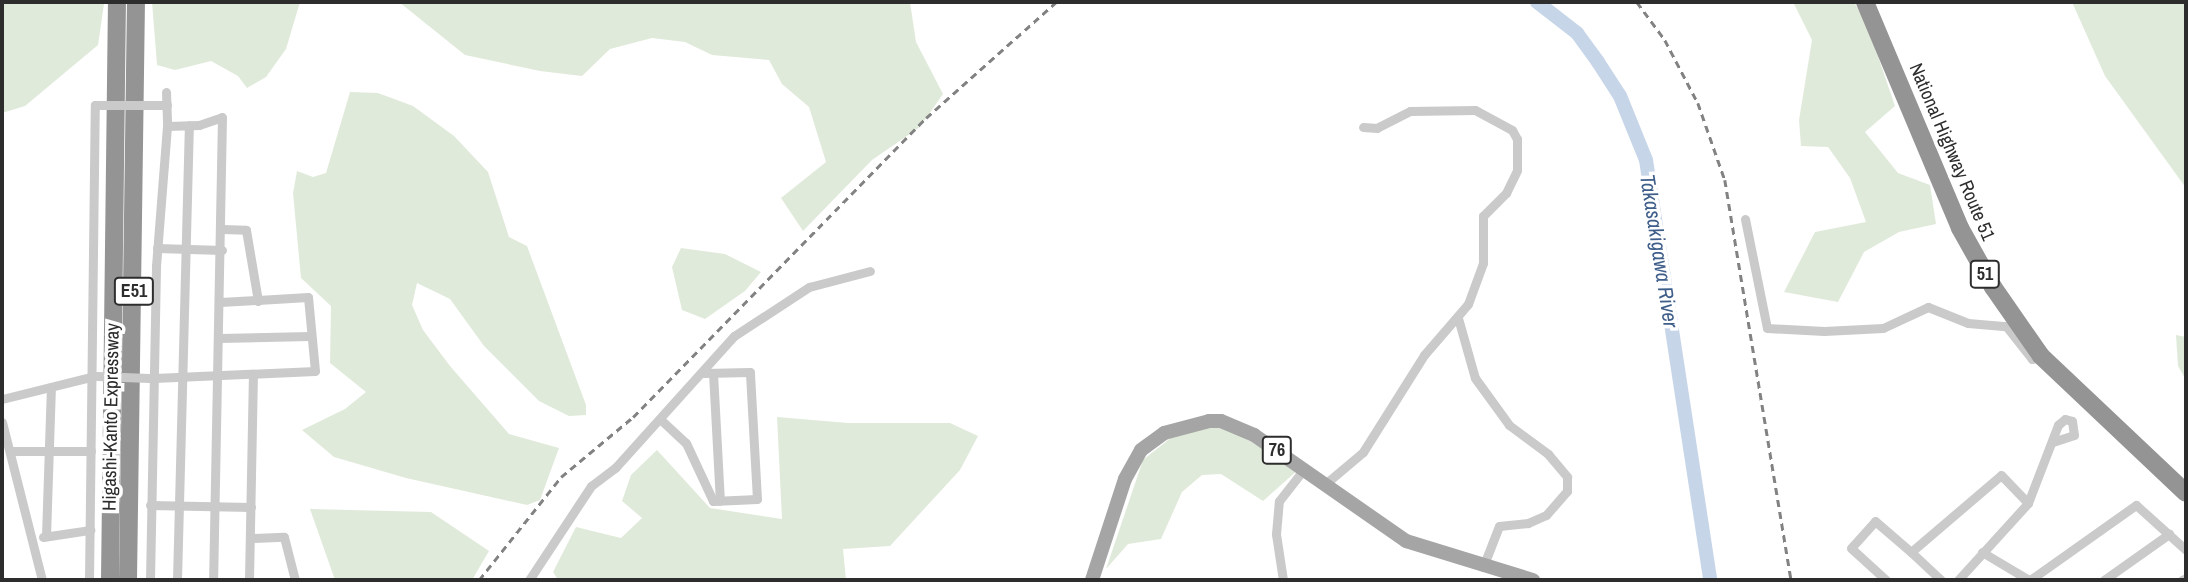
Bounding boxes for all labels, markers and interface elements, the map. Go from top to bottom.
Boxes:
street label: National Highway Route 51 [1904,60,2000,244]
water label: Takasakigawa River [1634,173,1684,329]
road number: 51 [1969,260,2001,288]
road number: E51 [113,276,155,306]
street label: Higashi-Kanto Expressway [98,323,124,511]
road number: 76 [1261,436,1293,464]

